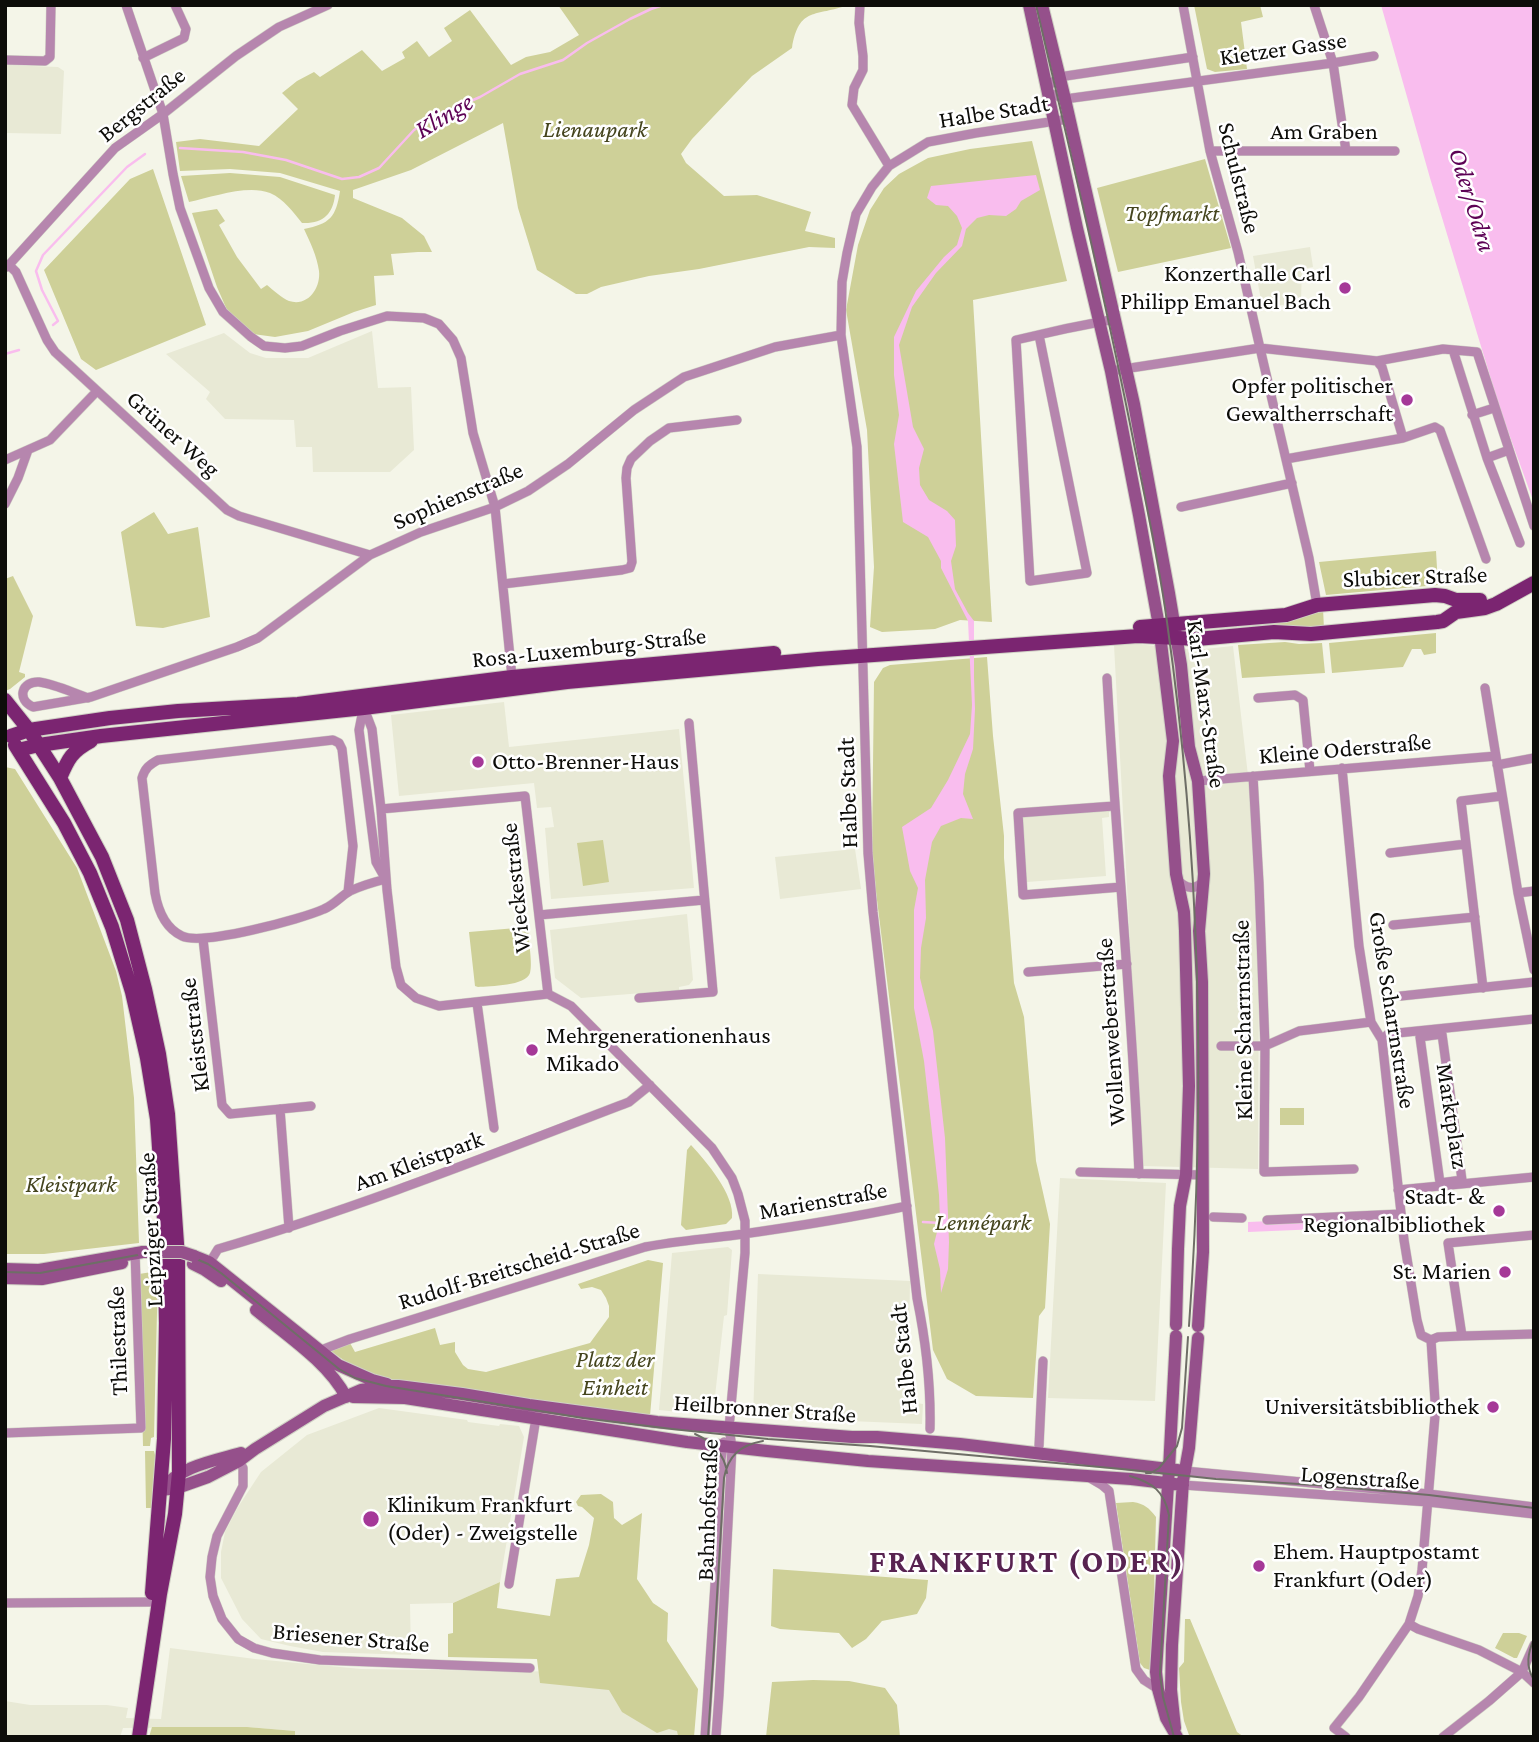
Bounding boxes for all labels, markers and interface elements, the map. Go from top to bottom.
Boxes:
street label: Kietzer Gasse [1218,26,1348,72]
street label: Bergstraße [93,61,191,149]
water label: Klinge [409,86,479,146]
street label: Halbe Stadt [937,89,1051,135]
park label: Lienaupark [543,116,647,144]
street label: Am Graben [1270,118,1378,146]
street label: Schulstraße [1211,119,1267,237]
water label: Oder/Odra [1441,144,1503,256]
park label: Topfmarkt [1125,200,1219,228]
place label: Konzerthalle Carl Philipp Emanuel Bach [1120,260,1331,316]
marker: Konzerthalle Carl Philipp Emanuel Bach [1337,280,1353,296]
place label: Opfer politischer Gewaltherrschaft [1226,372,1393,428]
street label: Grüner Weg [120,384,226,484]
marker: Opfer politischer Gewaltherrschaft [1399,392,1415,408]
street label: Sophienstraße [389,456,527,536]
street label: Slubicer Straße [1342,560,1488,594]
street label: Karl-Marx-Straße [1180,618,1232,790]
street label: Rosa-Luxemburg-Straße [471,621,707,675]
street label: Kleine Oderstraße [1258,727,1432,771]
street label: Halbe Stadt [832,737,864,849]
place label: Otto-Brenner-Haus [492,748,679,776]
marker: Otto-Brenner-Haus [470,754,486,770]
street label: Wieckestraße [495,822,537,954]
street label: Große Scharrnstraße [1362,909,1422,1111]
street label: Kleine Scharrnstraße [1227,920,1259,1120]
street label: Wollenweberstraße [1090,937,1132,1127]
street label: Kleiststraße [174,976,216,1094]
place label: Mehrgenerationenhaus Mikado [546,1022,771,1078]
marker: Mehrgenerationenhaus Mikado [524,1042,540,1058]
street label: Marktplatz [1429,1061,1475,1171]
street label: Am Kleistpark [351,1124,487,1198]
street label: Leipziger Straße [133,1152,169,1308]
park label: Kleistpark [25,1171,117,1199]
street label: Marienstraße [757,1176,889,1226]
place label: Stadt- & Regionalbibliothek [1303,1183,1485,1239]
marker: Stadt- & Regionalbibliothek [1491,1203,1507,1219]
park label: Lennépark [935,1209,1031,1237]
street label: Rudolf-Breitscheid-Straße [395,1216,643,1316]
place label: St. Marien [1393,1258,1491,1286]
marker: St. Marien [1497,1264,1513,1280]
street label: Thilestraße [102,1286,134,1396]
street label: Halbe Stadt [884,1302,924,1416]
park label: Platz der Einheit [576,1346,654,1402]
street label: Heilbronner Straße [673,1388,857,1430]
place label: Universitätsbibliothek [1265,1393,1479,1421]
marker: Universitätsbibliothek [1485,1399,1501,1415]
street label: Bahnhofstraße [691,1438,725,1582]
street label: Logenstraße [1300,1459,1420,1497]
place label: Klinikum Frankfurt (Oder) - Zweigstelle [387,1491,578,1547]
marker: Klinikum Frankfurt (Oder) - Zweigstelle [361,1509,381,1529]
place label: Ehem. Hauptpostamt Frankfurt (Oder) [1273,1538,1479,1594]
district label: FRANKFURT (ODER) [871,1543,1183,1581]
marker: Ehem. Hauptpostamt Frankfurt (Oder) [1251,1558,1267,1574]
street label: Briesener Straße [271,1617,431,1659]

